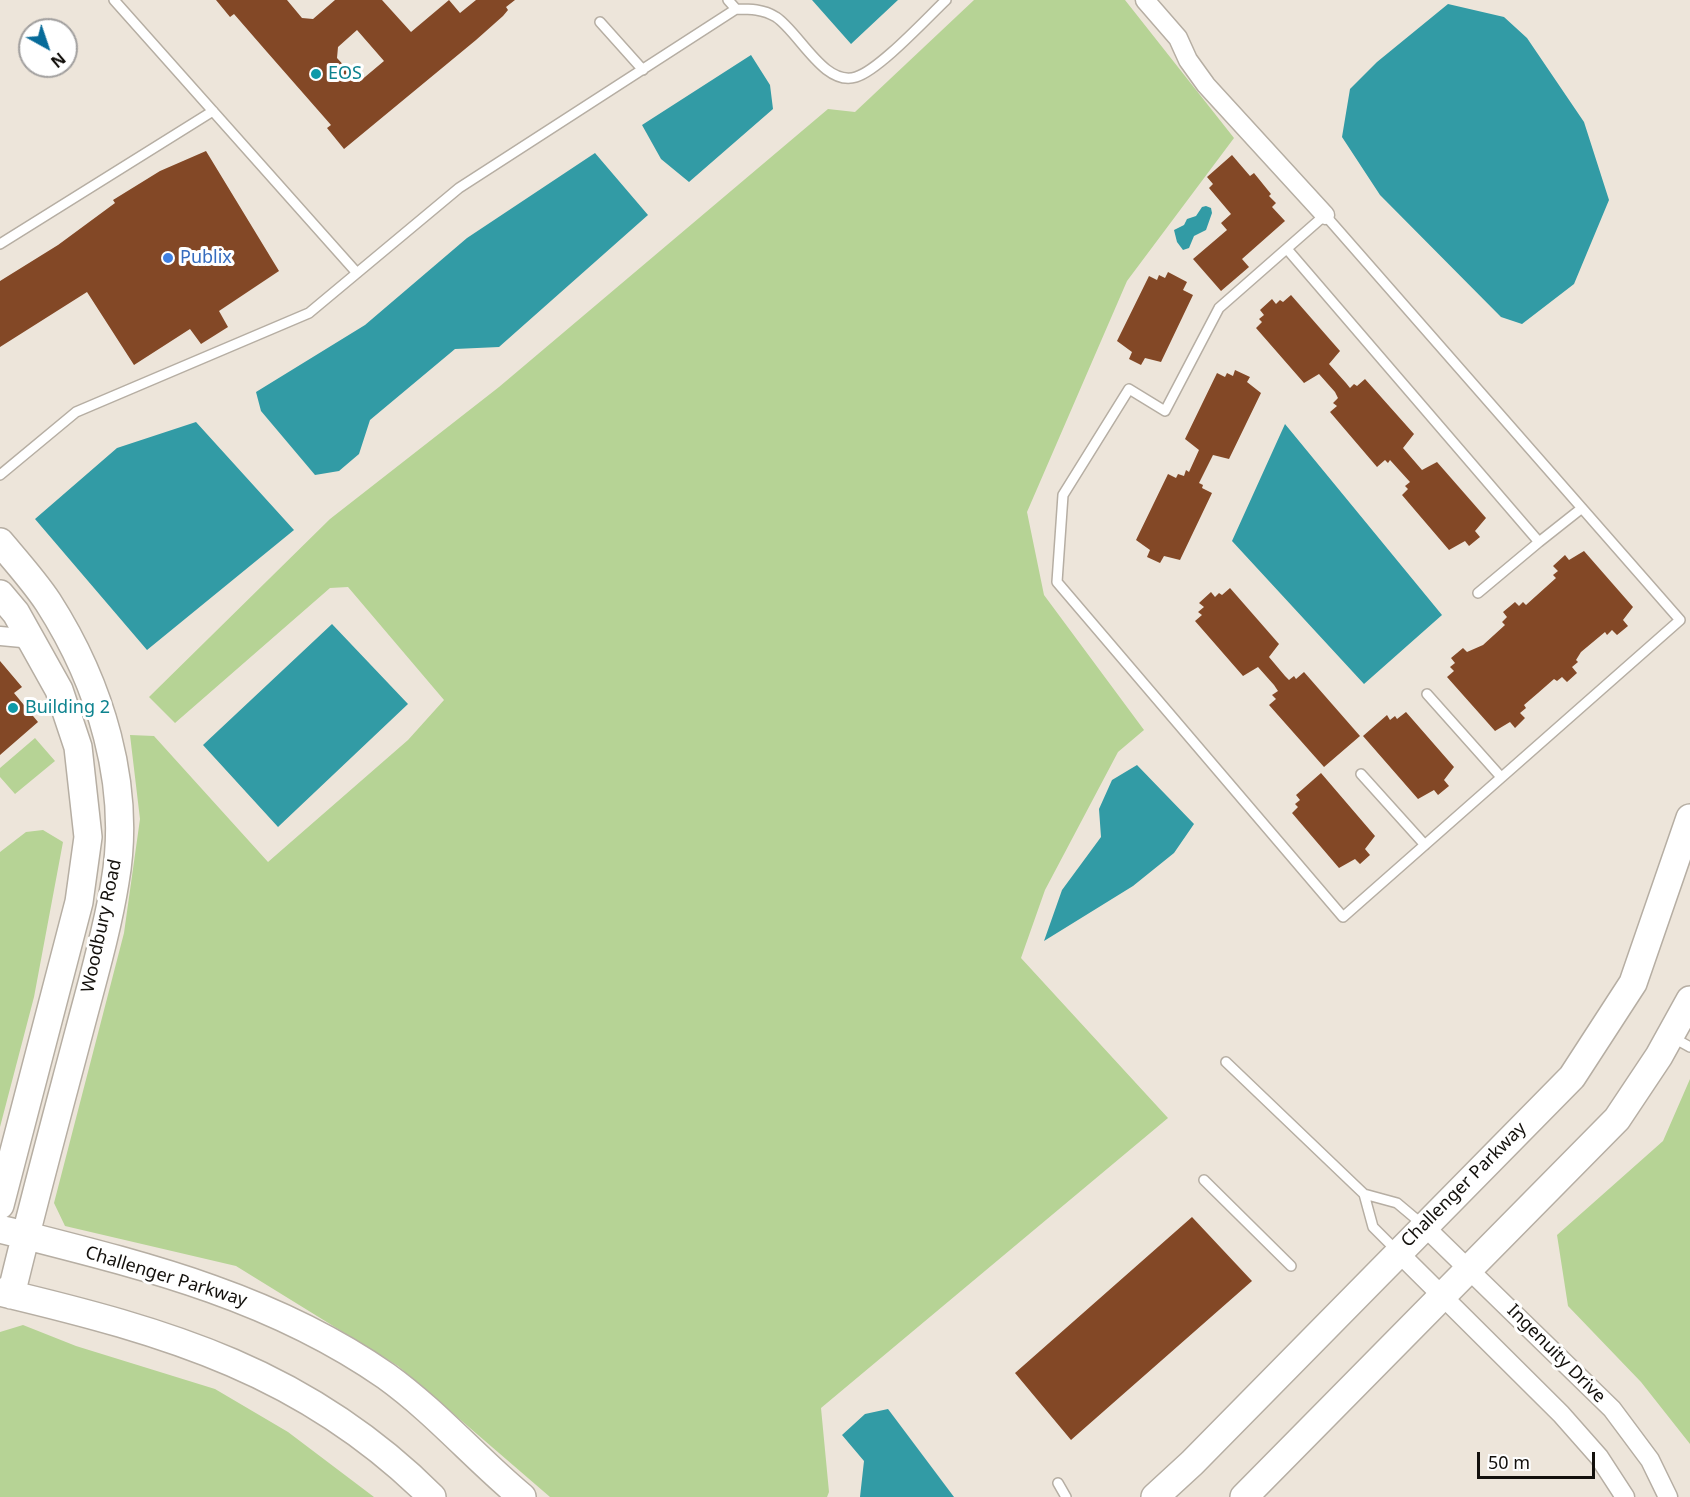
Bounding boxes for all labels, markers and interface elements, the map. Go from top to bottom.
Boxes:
north arrow [18,18,78,78]
text: N [46,48,70,73]
place label: EOS [328,63,362,85]
marker: EOS [309,67,323,81]
place label: Publix [180,247,232,269]
marker: Publix [161,251,175,265]
place label: Building 2 [25,697,110,719]
marker: Building 2 [6,701,20,715]
street label: Woodbury Road [77,857,127,995]
street label: Challenger Parkway [1397,1118,1531,1252]
street label: Challenger Parkway [83,1242,249,1312]
street label: Ingenuity Drive [1502,1300,1610,1408]
scale bar [1480,1440,1598,1478]
text: 50 m [1488,1450,1530,1474]

